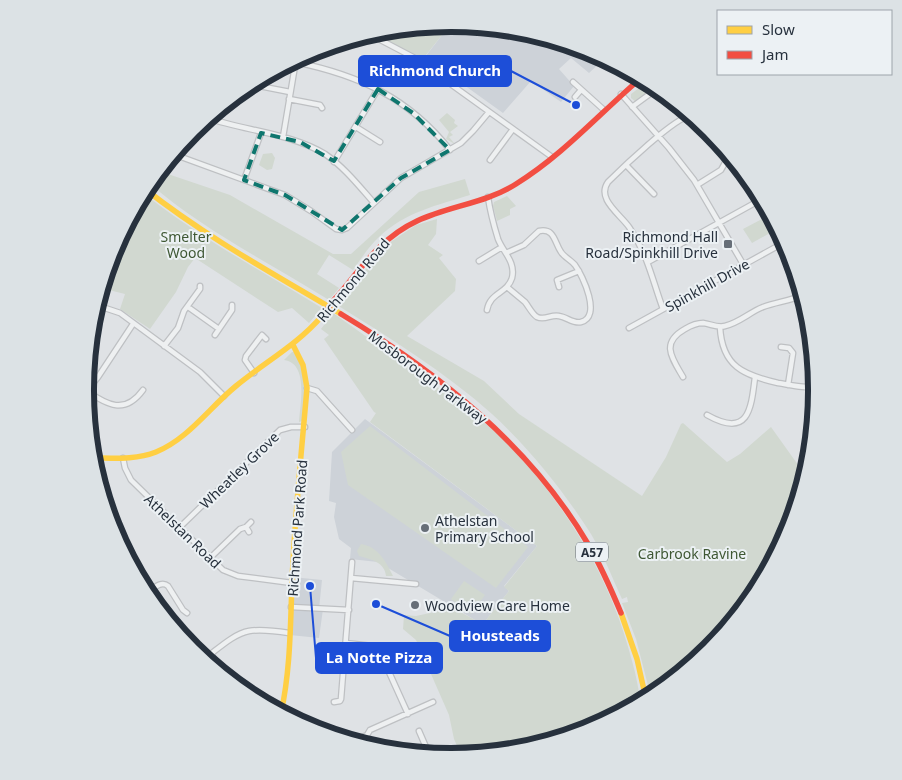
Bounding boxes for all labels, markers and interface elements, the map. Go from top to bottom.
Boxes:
legend [717,10,892,75]
text: Slow [762,19,795,39]
text: Jam [760,44,789,64]
callout: Richmond Church [359,56,511,86]
text: Richmond Church [369,60,501,80]
park label: Smelter Wood [160,227,212,262]
place label: Richmond Hall Road/Spinkhill Drive [585,227,718,262]
street label: Richmond Road [312,234,394,326]
marker: Richmond Hall Road/Spinkhill Drive [722,238,734,250]
street label: Spinkhill Drive [661,254,753,316]
street label: Mosborough Parkway [365,326,492,428]
street label: Wheatley Grove [195,427,283,513]
street label: Richmond Park Road [283,459,311,597]
street label: Athelstan Road [141,490,225,572]
place label: Athelstan Primary School [435,511,534,546]
marker: Athelstan Primary School [419,522,431,534]
road number: A57 [576,542,608,562]
park label: Carbrook Ravine [638,544,746,563]
place label: Woodview Care Home [425,596,570,615]
marker: Woodview Care Home [409,599,421,611]
callout: Housteads [450,621,550,651]
text: Housteads [460,625,540,645]
callout: La Notte Pizza [316,643,442,673]
text: La Notte Pizza [326,647,432,667]

